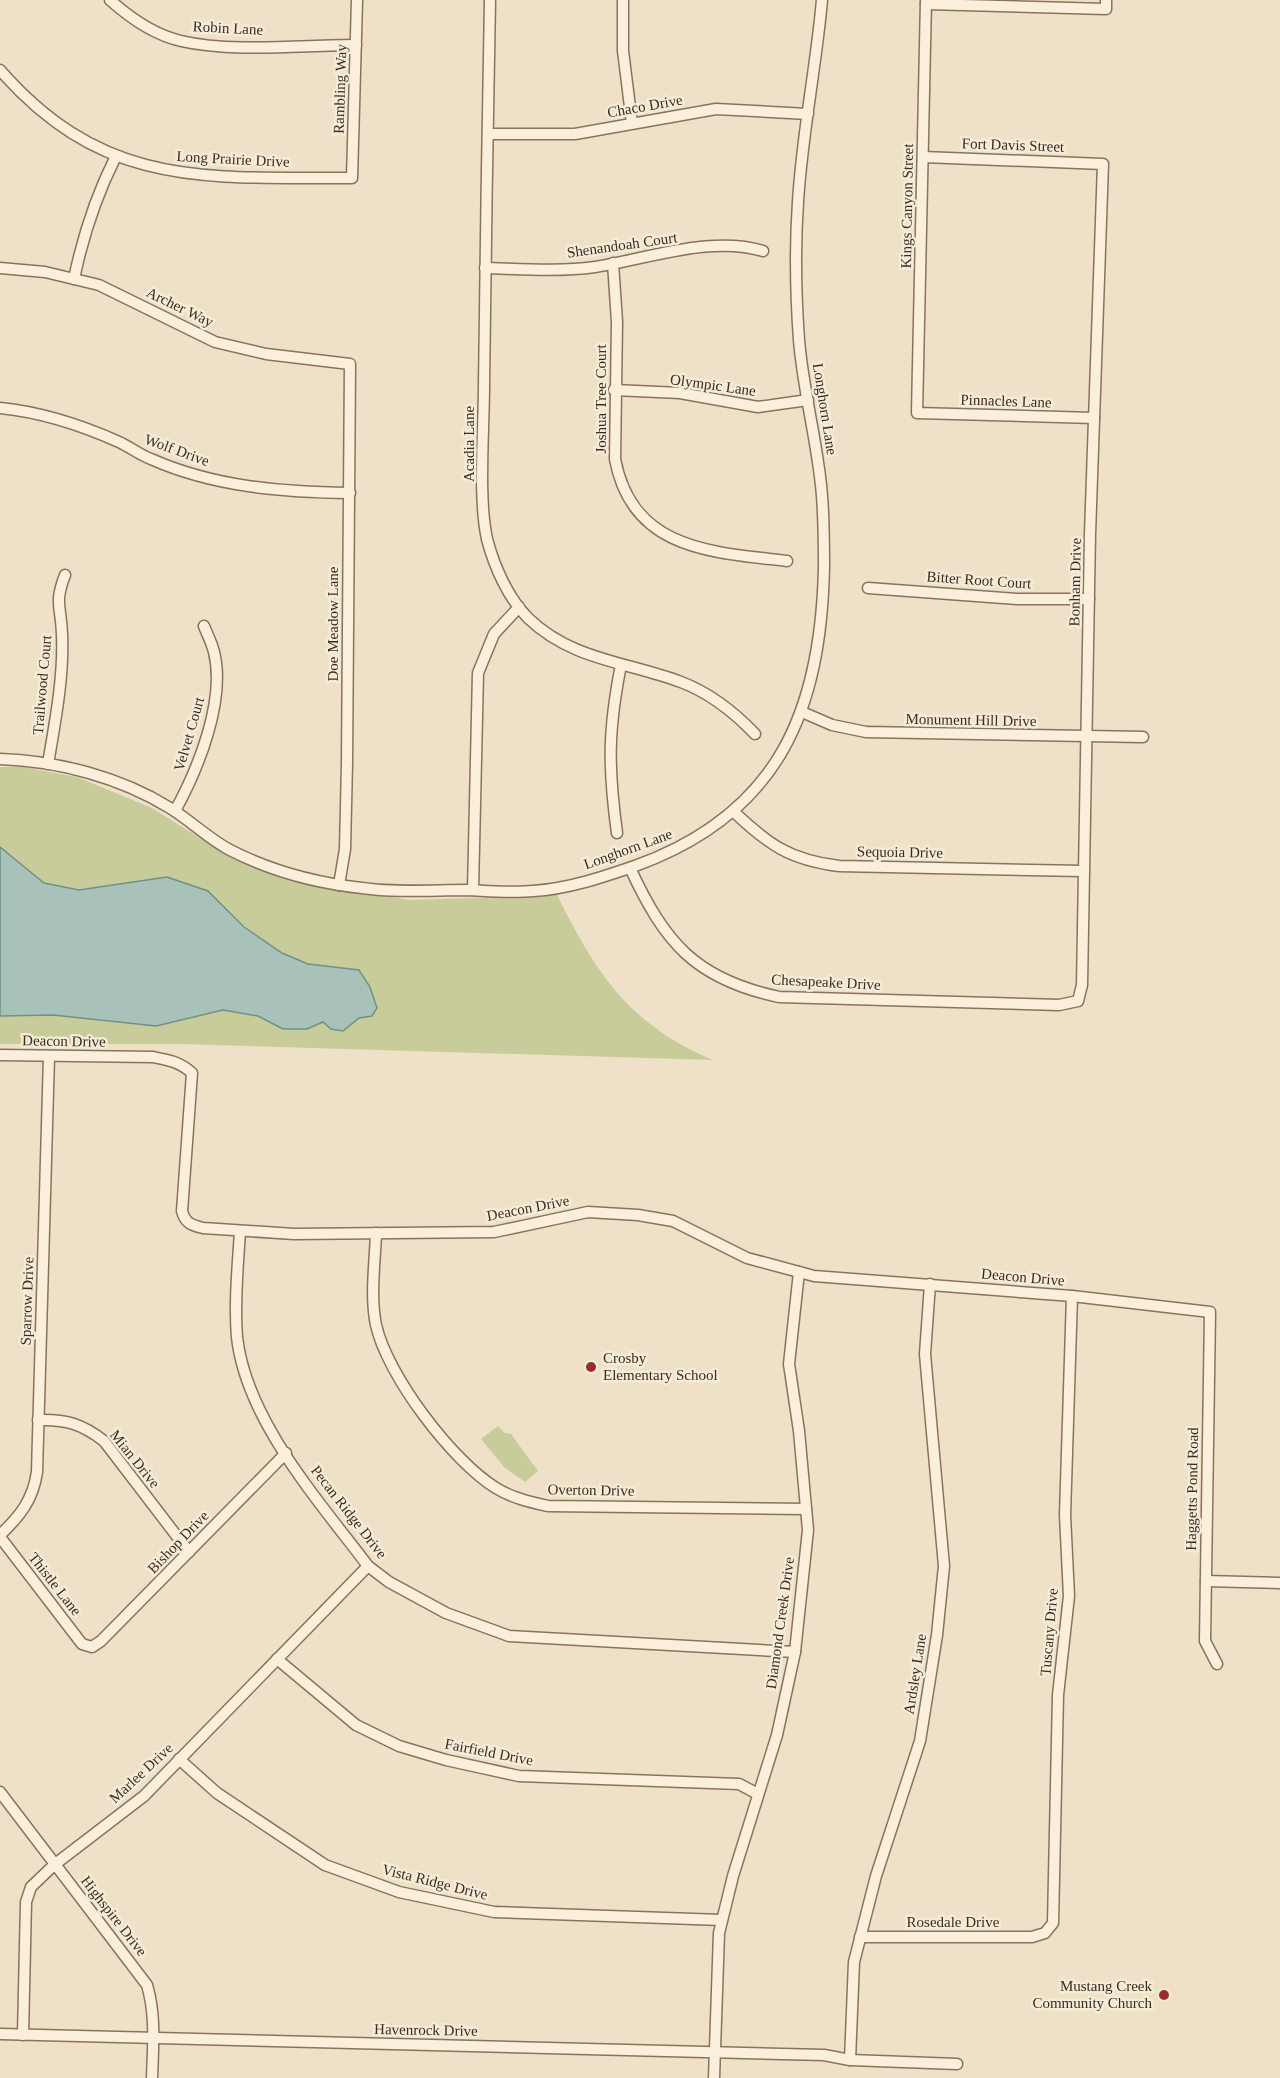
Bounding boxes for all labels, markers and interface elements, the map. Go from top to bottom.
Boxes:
street label: Robin Lane [192,18,264,38]
street label: Rambling Way [330,43,350,134]
street label: Chaco Drive [606,91,684,120]
street label: Fort Davis Street [962,135,1065,155]
street label: Kings Canyon Street [898,143,916,269]
street label: Long Prairie Drive [176,148,290,170]
street label: Shenandoah Court [566,229,679,261]
street label: Archer Way [144,284,216,330]
street label: Joshua Tree Court [593,344,609,454]
street label: Longhorn Lane [810,362,840,456]
street label: Olympic Lane [669,371,757,399]
street label: Pinnacles Lane [960,391,1052,411]
street label: Acadia Lane [461,406,477,482]
street label: Wolf Drive [143,431,212,469]
street label: Bonham Drive [1066,537,1084,627]
street label: Doe Meadow Lane [325,566,341,681]
street label: Bitter Root Court [926,568,1033,592]
street label: Trailwood Court [30,634,54,735]
street label: Velvet Court [171,694,207,773]
street label: Monument Hill Drive [905,711,1037,729]
street label: Longhorn Lane [582,825,675,872]
street label: Sequoia Drive [857,843,944,861]
street label: Chesapeake Drive [771,971,881,993]
street label: Deacon Drive [22,1032,106,1050]
street label: Deacon Drive [485,1192,571,1224]
street label: Sparrow Drive [17,1256,37,1346]
street label: Deacon Drive [981,1265,1066,1289]
place label: Crosby Elementary School [603,1350,718,1383]
marker: Crosby Elementary School [584,1360,598,1374]
street label: Mian Drive [107,1427,163,1491]
street label: Haggetts Pond Road [1183,1427,1201,1551]
street label: Pecan Ridge Drive [308,1462,390,1562]
street label: Overton Drive [547,1481,635,1499]
street label: Bishop Drive [144,1507,212,1576]
street label: Thistle Lane [25,1549,85,1619]
street label: Diamond Creek Drive [763,1556,797,1690]
street label: Tuscany Drive [1037,1587,1061,1677]
street label: Ardsley Lane [901,1632,929,1715]
street label: Fairfield Drive [444,1736,535,1768]
street label: Marlee Drive [106,1740,176,1806]
street label: Vista Ridge Drive [381,1861,490,1903]
street label: Highspire Drive [78,1873,150,1959]
street label: Rosedale Drive [907,1914,1000,1930]
place label: Mustang Creek Community Church [1032,1978,1152,2011]
marker: Mustang Creek Community Church [1157,1988,1171,2002]
street label: Havenrock Drive [374,2021,478,2039]

